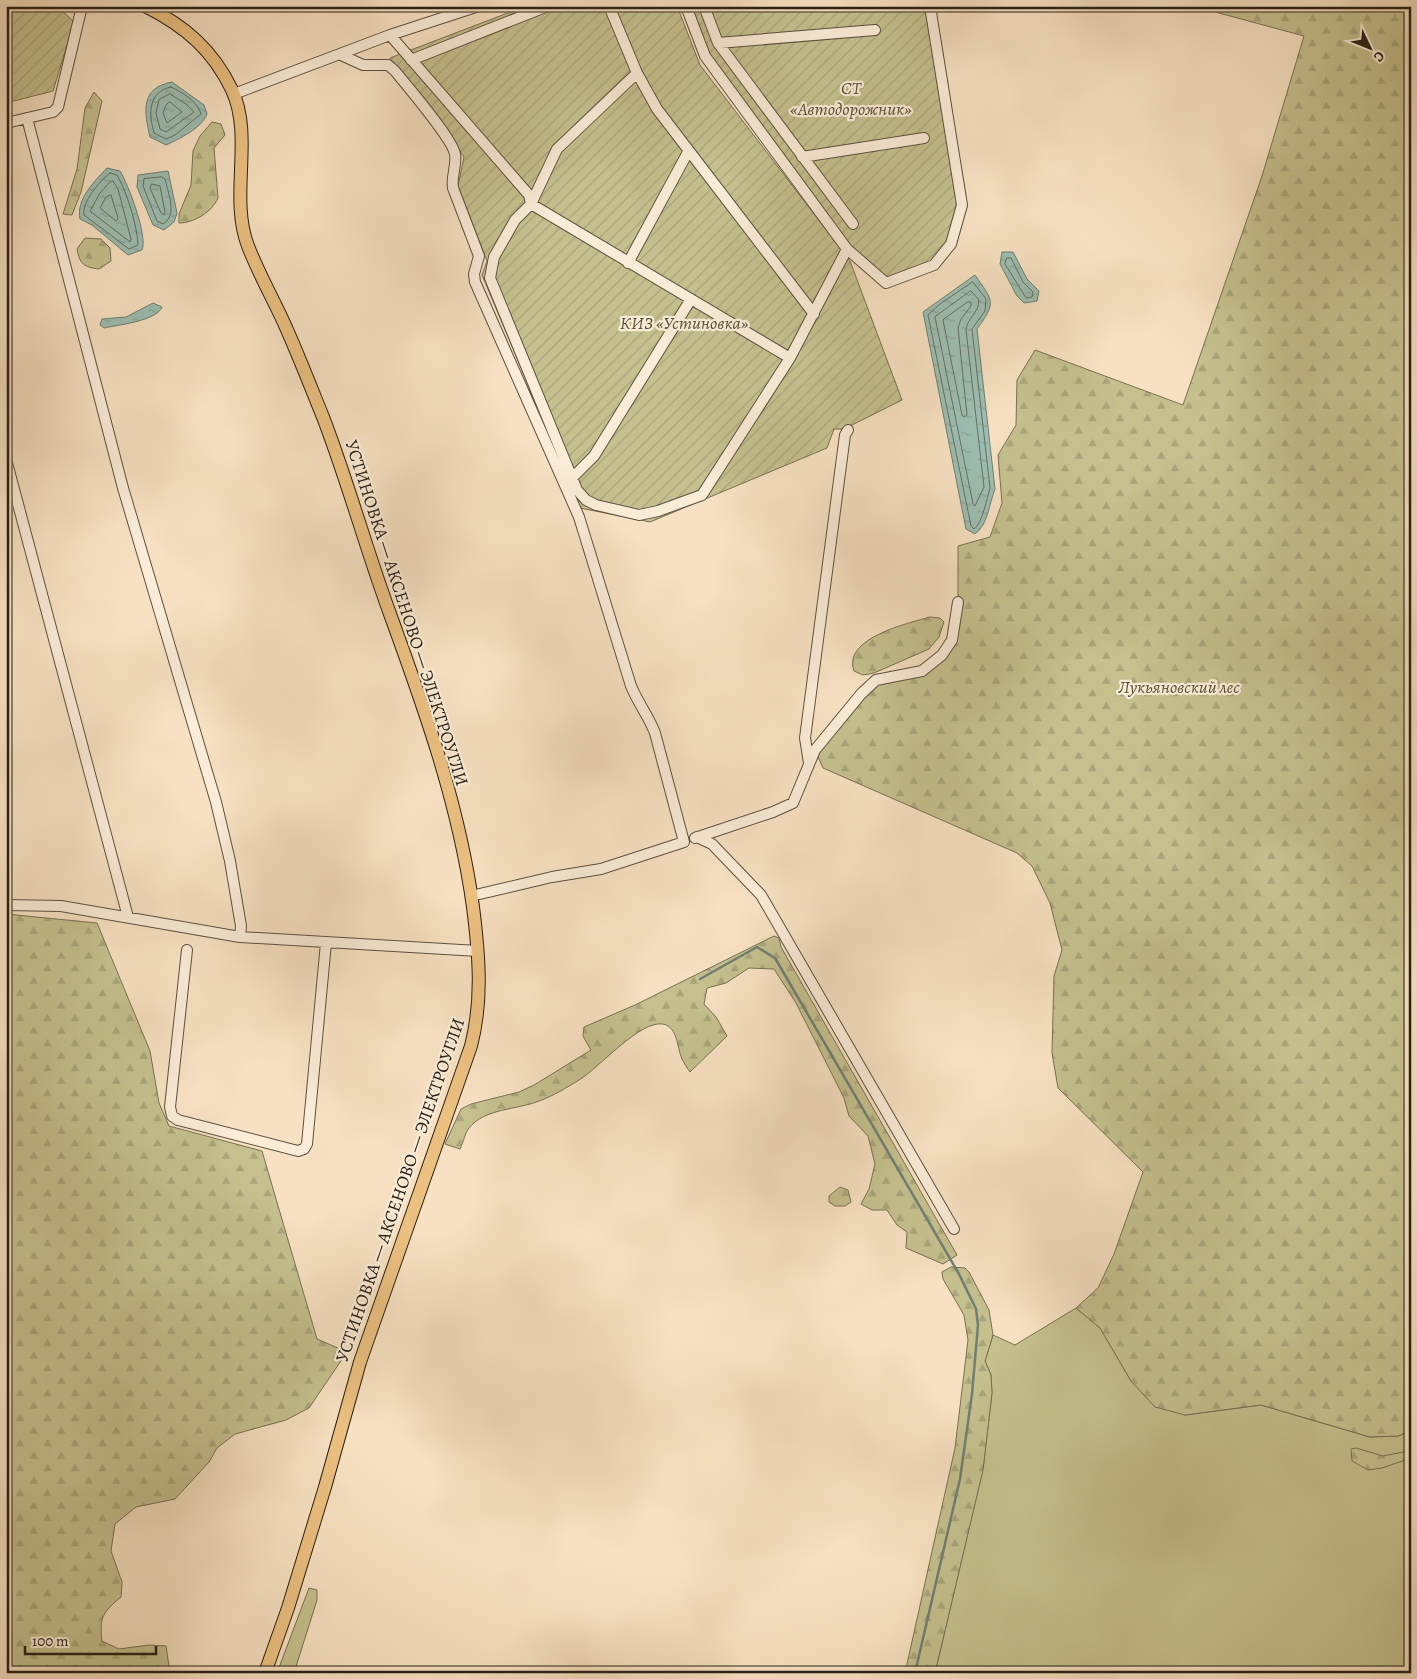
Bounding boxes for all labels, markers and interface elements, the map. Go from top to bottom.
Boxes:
north arrow [1344,22,1394,72]
text: С [1369,47,1389,66]
park label: СТ «Автодорожник» [790,76,912,121]
park label: КИЗ «Устиновка» [620,311,749,335]
street label: УСТИНОВКА — АКСЕНОВО — ЭЛЕКТРОУГЛИ [340,437,474,789]
park label: Лукьяновский лес [1117,675,1240,699]
street label: УСТИНОВКА — АКСЕНОВО — ЭЛЕКТРОУГЛИ [330,1015,470,1365]
scale bar [25,1624,156,1656]
text: 100 m [32,1631,69,1651]

